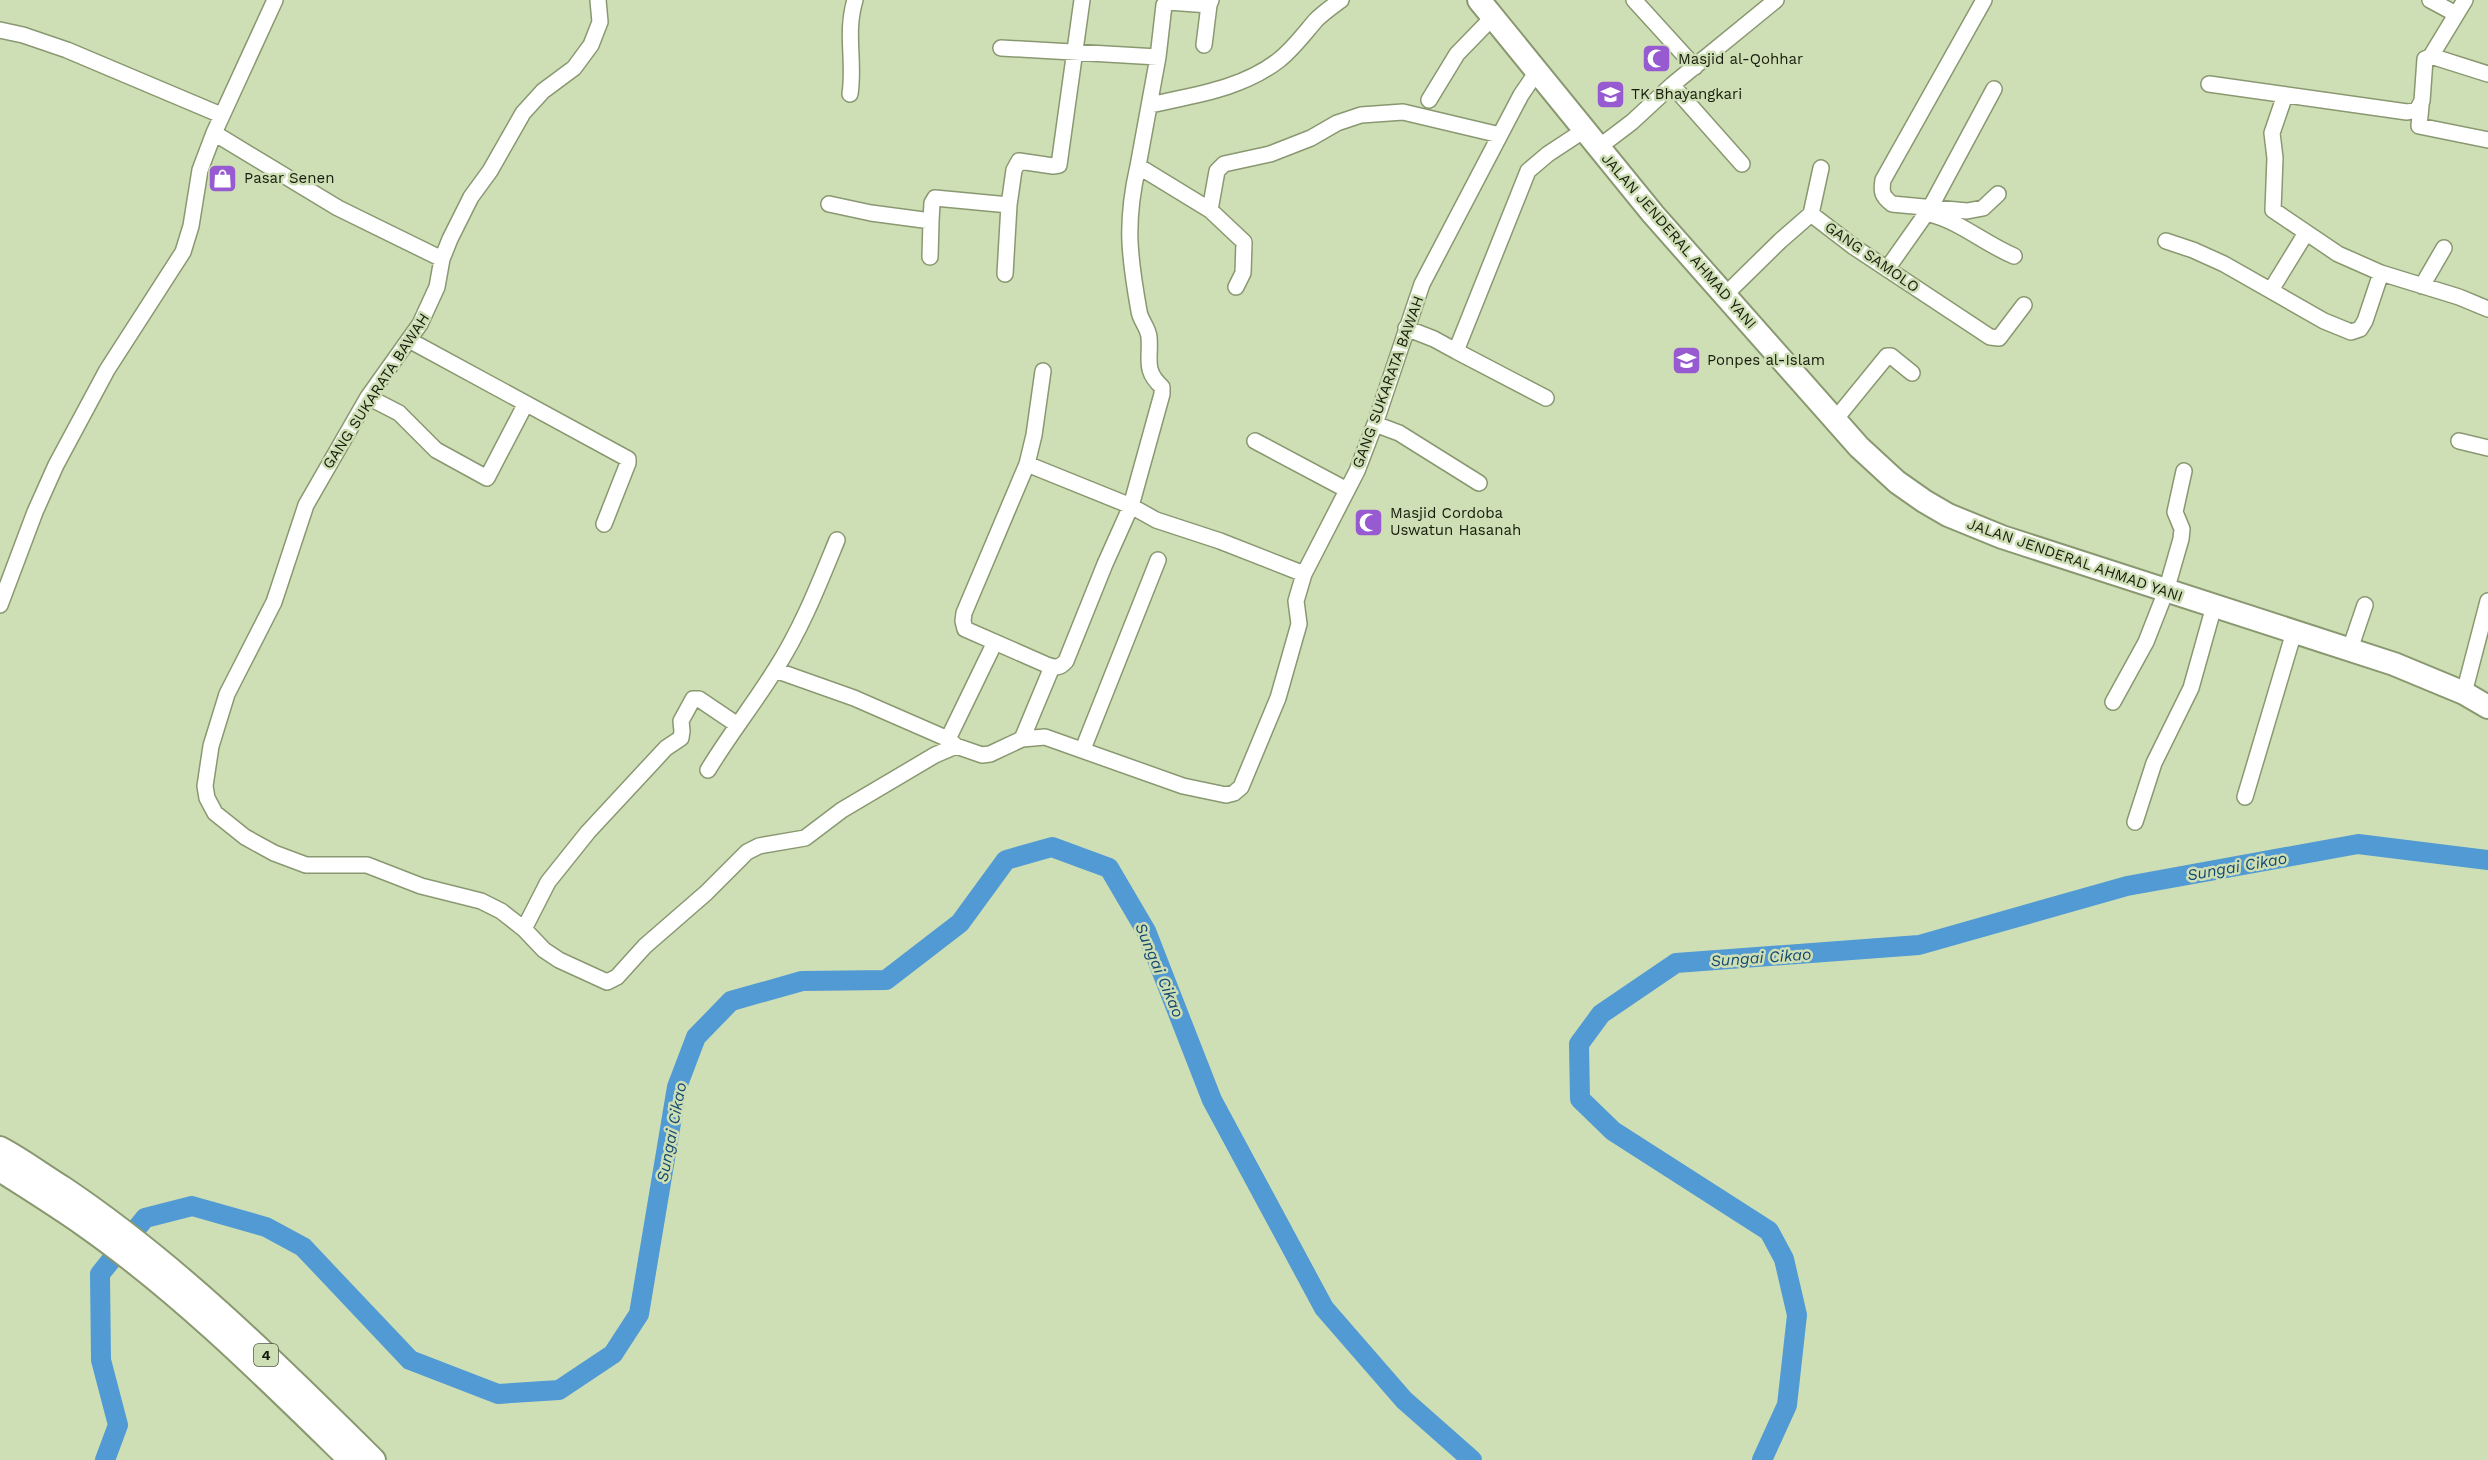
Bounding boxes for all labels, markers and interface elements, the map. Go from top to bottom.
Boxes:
mosque icon: Masjid al-Qohhar [1641,43,1673,75]
place label: Masjid al-Qohhar [1678,50,1803,68]
school or university icon: TK Bhayangkari [1594,78,1626,110]
place label: TK Bhayangkari [1631,85,1742,103]
street label: JALAN JENDERAL AHMAD YANI [1598,149,1760,333]
shop icon: Pasar Senen [207,162,239,194]
place label: Pasar Senen [244,169,334,187]
street label: GANG SAMOLO [1821,218,1923,296]
street label: GANG SUKARATA BAWAH [1348,293,1428,471]
street label: GANG SUKARATA BAWAH [319,310,433,472]
school or university icon: Ponpes al-Islam [1670,344,1702,376]
place label: Ponpes al-Islam [1707,351,1825,369]
place label: Masjid Cordoba Uswatun Hasanah [1390,504,1521,539]
mosque icon: Masjid Cordoba Uswatun Hasanah [1353,506,1385,538]
street label: JALAN JENDERAL AHMAD YANI [1965,515,2185,605]
water label: Sungai Cikao [2186,848,2289,885]
water label: Sungai Cikao [1131,920,1188,1020]
water label: Sungai Cikao [1710,944,1812,971]
water label: Sungai Cikao [653,1081,690,1184]
road number: 4 [254,1344,278,1366]

